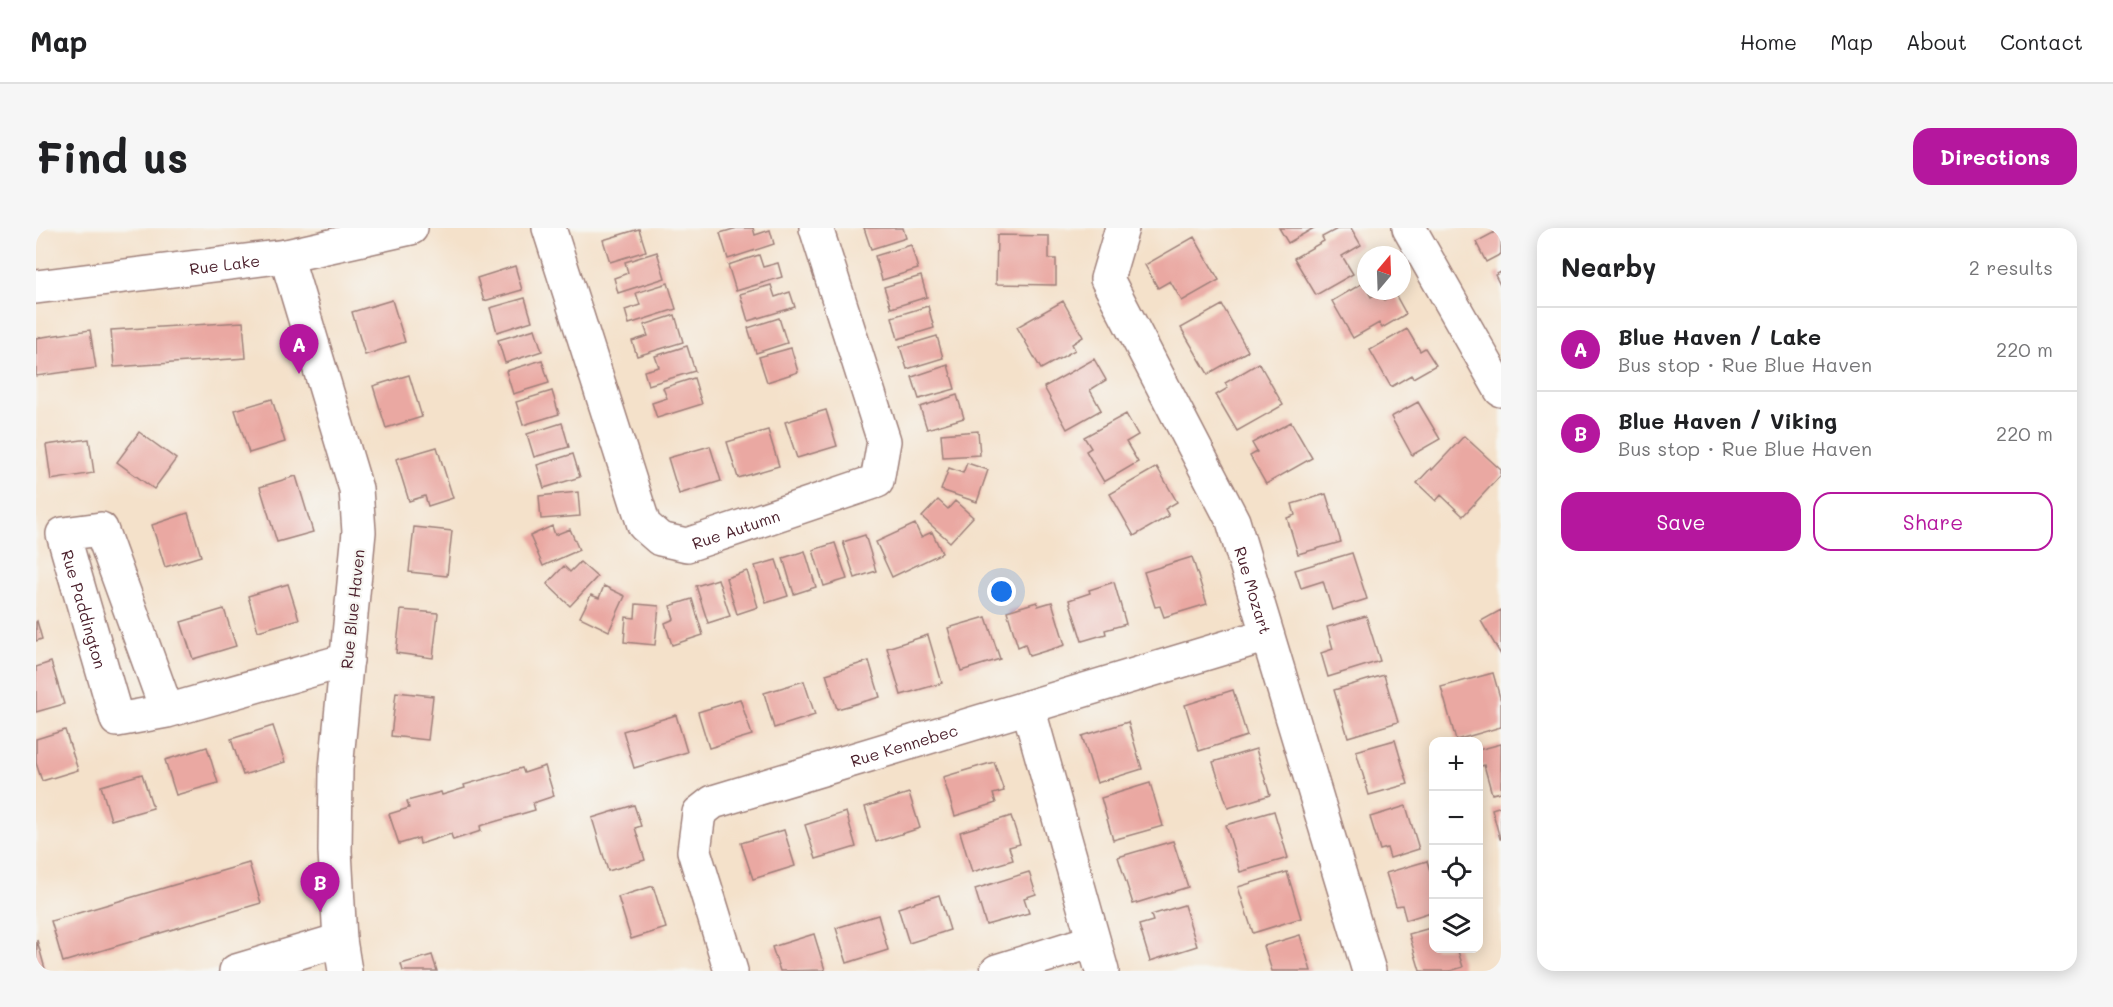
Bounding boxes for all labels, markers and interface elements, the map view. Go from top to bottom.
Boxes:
text: Map [30,23,87,59]
text: Home [1740,28,1797,55]
text: Map [1830,28,1873,55]
text: About [1906,28,1967,55]
text: Contact [2000,28,2083,55]
button: Directions [1913,128,2077,185]
text: Find us [36,129,188,184]
north arrow [1357,246,1411,300]
street label: Rue Lake [188,249,261,278]
text: Nearby [1561,250,1656,284]
text: 2 results [1969,254,2053,280]
text: Blue Haven / Lake [1618,322,1821,351]
pin: A [280,324,318,374]
text: A [1574,336,1587,362]
text: 220 m [1996,336,2053,362]
text: Bus stop · Rue Blue Haven [1618,351,1872,377]
text: Blue Haven / Viking [1618,406,1837,435]
text: B [1574,420,1587,446]
text: 220 m [1996,420,2053,446]
text: Bus stop · Rue Blue Haven [1618,435,1872,461]
button: Save [1561,492,1801,551]
button: Share [1813,492,2053,551]
street label: Rue Autumn [689,504,782,553]
street label: Rue Mozart [1231,544,1277,636]
street label: Rue Paddington [58,547,112,671]
street label: Rue Blue Haven [335,548,369,670]
your location [987,577,1016,606]
street label: Rue Kennebec [848,718,960,771]
map controls [1429,737,1483,953]
button: + [1429,737,1483,791]
button: − [1429,791,1483,845]
button: locate [1429,845,1483,899]
pin: B [300,862,340,912]
button: layers [1429,899,1483,953]

